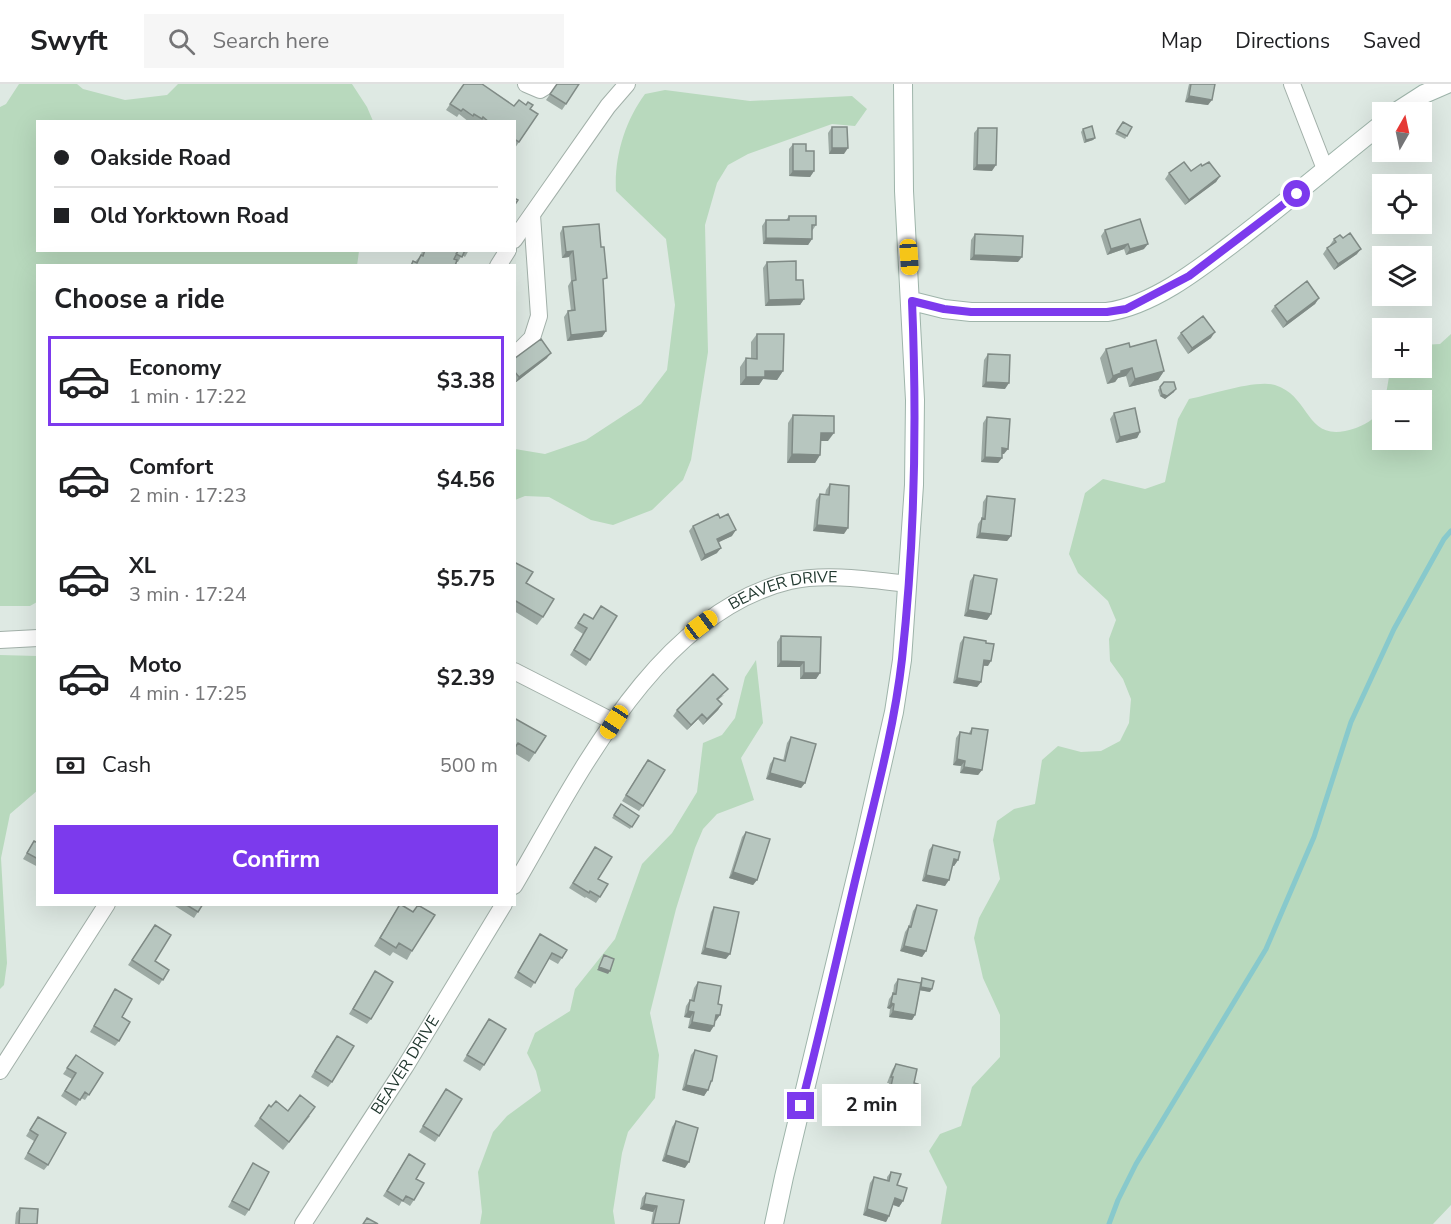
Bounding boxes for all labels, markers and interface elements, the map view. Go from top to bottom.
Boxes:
search box [144,14,564,68]
text: Swyft [30,22,108,60]
icon: search [165,25,198,58]
text: Search here [213,26,329,56]
text: Map [1161,27,1202,55]
text: Directions [1235,27,1330,55]
text: Saved [1363,27,1421,55]
north arrow [1372,102,1432,162]
map controls [1372,102,1432,450]
text: Oakside Road [90,143,231,173]
button: locate [1372,174,1432,234]
route start [1283,180,1310,207]
text: Old Yorktown Road [90,201,289,231]
car [899,238,919,276]
button: layers [1372,246,1432,306]
text: Choose a ride [54,281,225,318]
button: + [1372,318,1432,378]
text: Economy [129,353,221,383]
icon: car [57,354,111,408]
text: $3.38 [437,366,495,396]
text: 1 min · 17:22 [129,383,247,410]
button: − [1372,390,1432,450]
text: Comfort [129,452,213,482]
icon: car [57,453,111,507]
text: $4.56 [437,465,495,495]
text: 2 min · 17:23 [129,482,247,509]
text: XL [129,551,156,581]
icon: car [57,552,111,606]
text: $5.75 [437,564,495,594]
street label: BEAVER DRIVE [724,566,838,615]
text: 3 min · 17:24 [129,581,247,608]
car [681,607,721,643]
text: Moto [129,650,182,680]
icon: car [57,651,111,705]
text: $2.39 [437,663,495,693]
text: 4 min · 17:25 [129,680,247,707]
car [597,702,631,742]
icon: cash [54,749,87,782]
text: Cash [102,750,151,780]
text: 500 m [440,752,498,779]
button: Confirm [54,825,498,894]
street label: BEAVER DRIVE [366,1011,445,1119]
callout: 2 min [822,1085,921,1127]
text: 2 min [846,1091,897,1118]
route end [787,1092,814,1119]

